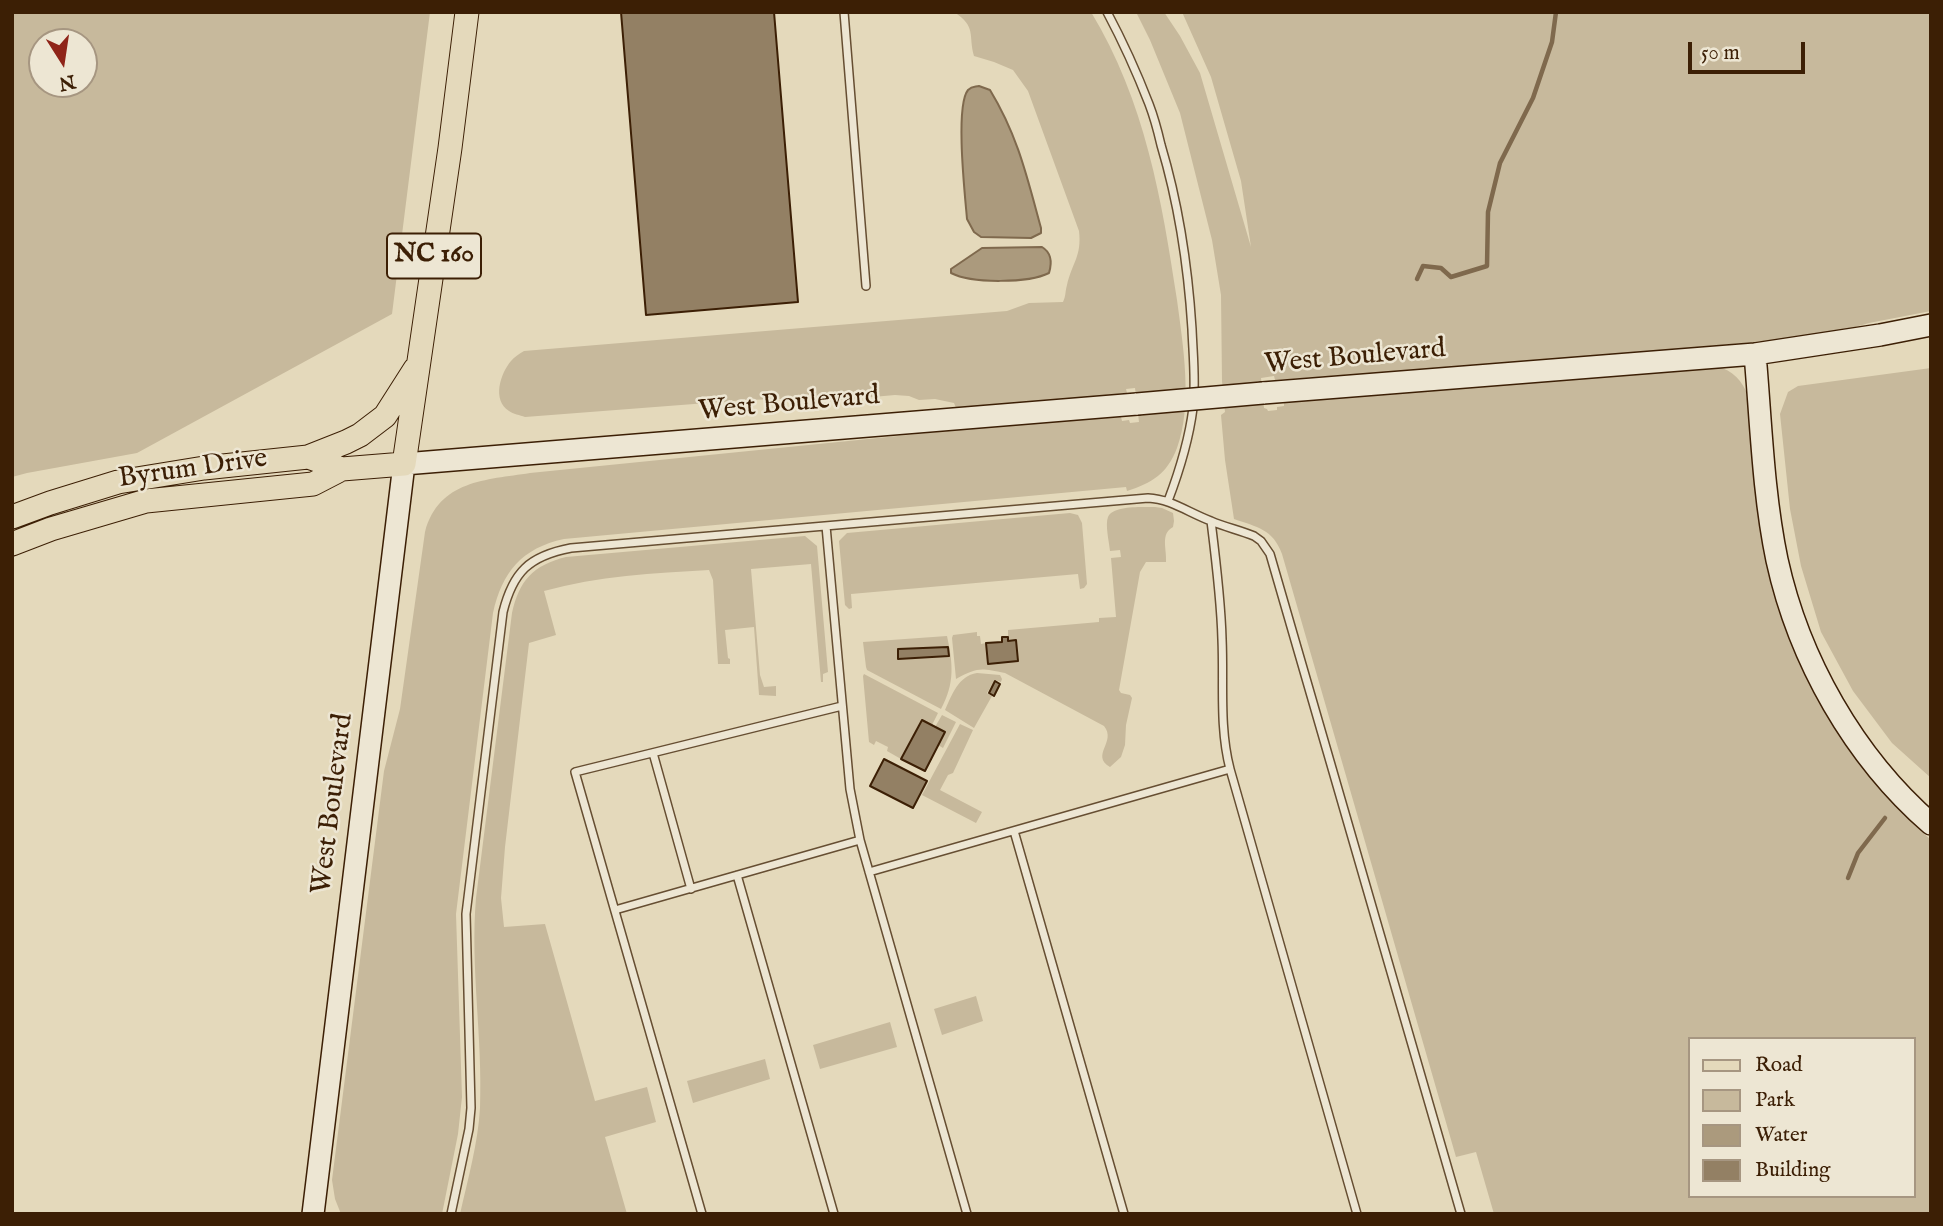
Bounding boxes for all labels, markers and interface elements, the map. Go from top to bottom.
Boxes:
north arrow [28,28,98,98]
scale bar [1691,28,1808,72]
text: 50 m [1701,40,1740,67]
text: N [56,68,77,95]
road number: NC 160 [387,233,481,278]
street label: West Boulevard [1263,333,1447,383]
street label: West Boulevard [697,380,881,430]
street label: Byrum Drive [116,443,270,497]
street label: West Boulevard [306,712,362,896]
legend [1688,1037,1915,1198]
text: Road [1755,1052,1802,1079]
text: Park [1755,1087,1795,1114]
text: Water [1755,1122,1807,1149]
text: Building [1755,1157,1830,1184]

